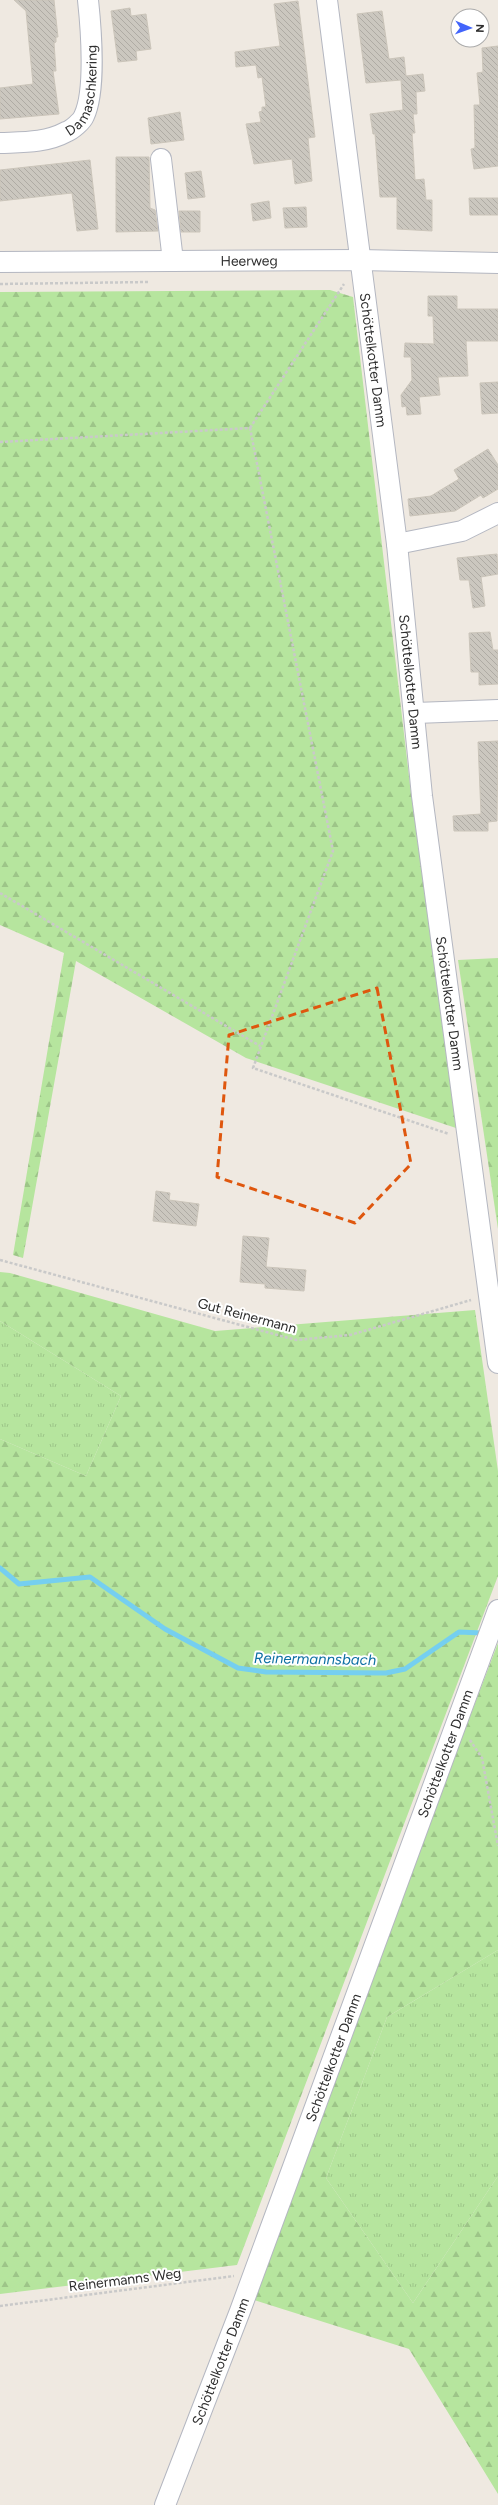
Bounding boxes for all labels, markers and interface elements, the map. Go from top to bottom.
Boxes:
north arrow [450,8,490,48]
text: N [473,24,486,33]
street label: Damaschkering [62,45,100,139]
street label: Heerweg [220,252,278,269]
street label: Schöttelkotter Damm [356,292,390,428]
street label: Schöttelkotter Damm [396,614,426,750]
street label: Schöttelkotter Damm [432,935,467,1072]
street label: Gut Reinermann [196,1295,299,1337]
water label: Reinermannsbach [254,1649,376,1669]
street label: Schöttelkotter Damm [414,1687,477,1820]
street label: Schöttelkotter Damm [302,1991,365,2124]
street label: Reinermanns Weg [68,2265,182,2295]
street label: Schöttelkotter Damm [188,2295,253,2428]

